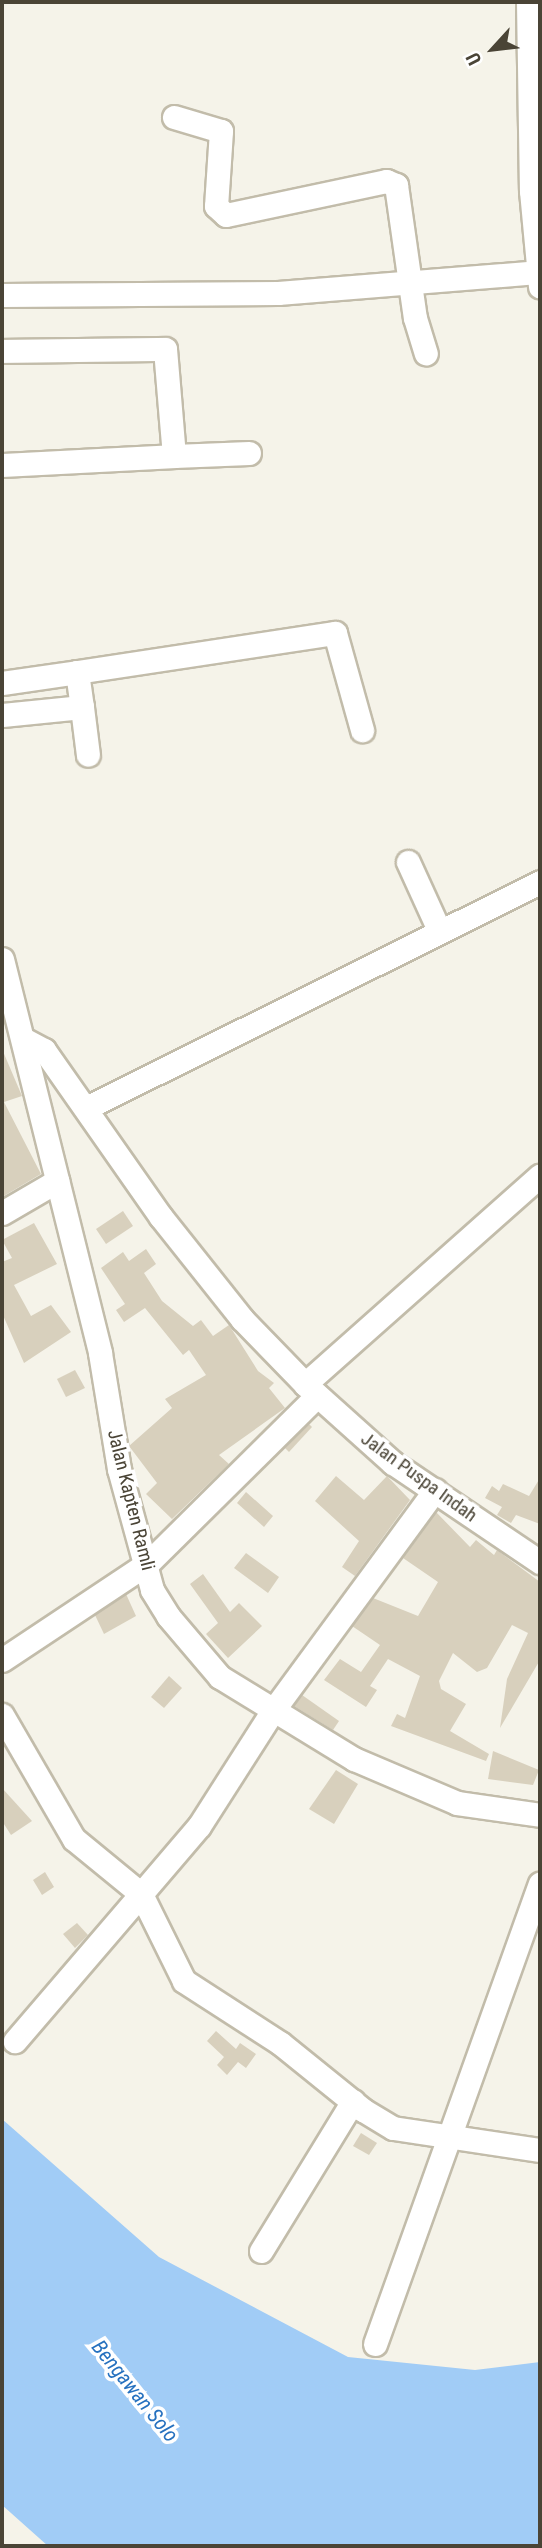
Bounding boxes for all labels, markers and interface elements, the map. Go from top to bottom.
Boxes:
north arrow [458,14,528,84]
text: U [461,49,487,69]
street label: Jalan Kapten Ramli [102,1427,160,1573]
street label: Jalan Puspa Indah [356,1427,482,1527]
water label: Bengawan Solo [86,2335,184,2447]

